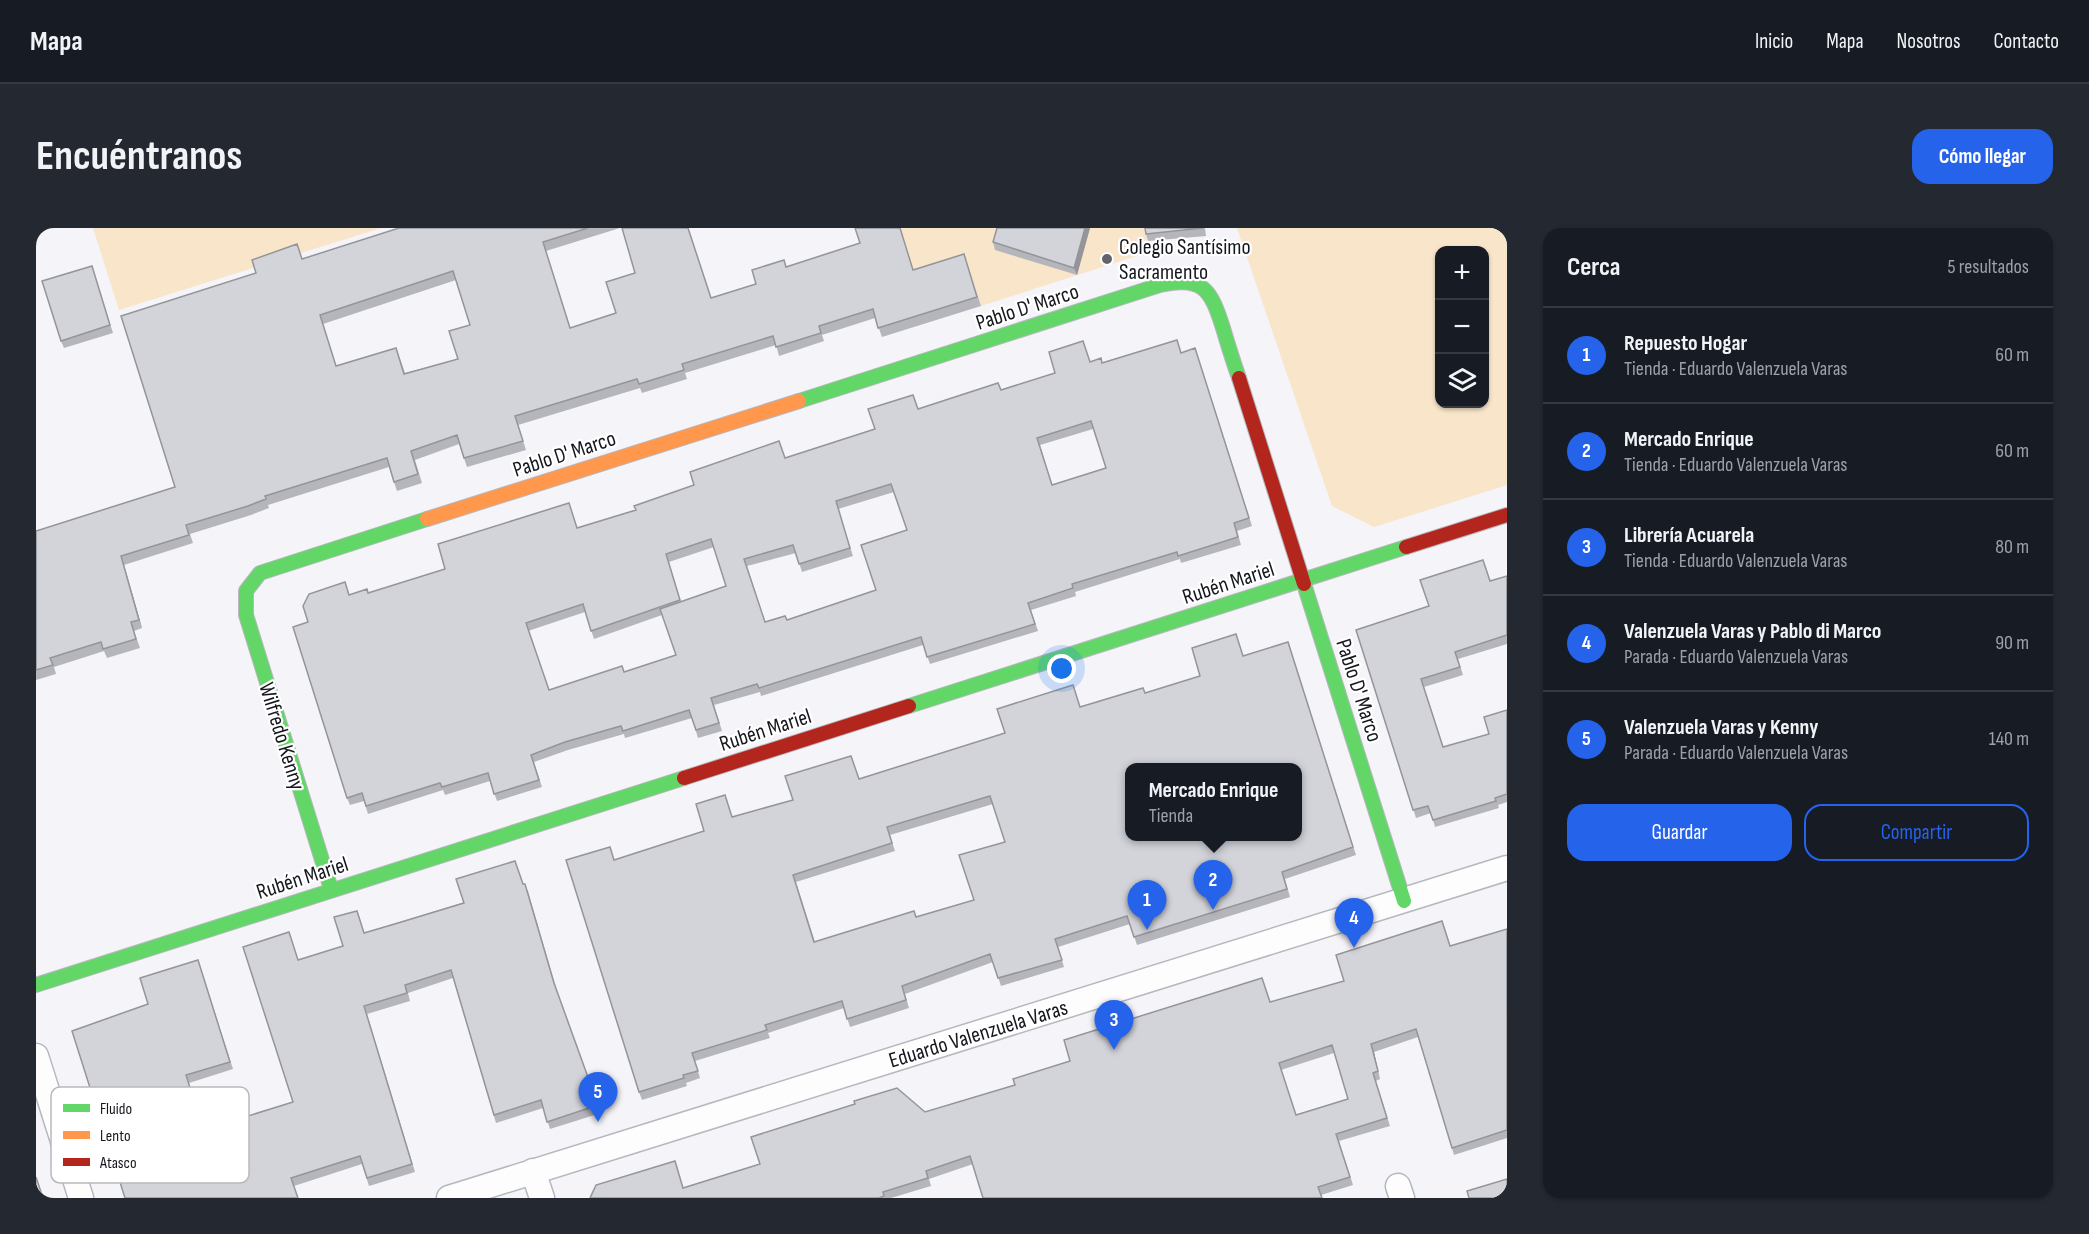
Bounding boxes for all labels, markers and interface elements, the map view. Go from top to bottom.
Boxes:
text: Mapa [30,25,83,58]
text: Inicio [1755,29,1793,54]
text: Mapa [1826,29,1864,54]
text: Nosotros [1897,29,1961,54]
text: Contacto [1994,29,2059,54]
button: Cómo llegar [1912,129,2053,184]
text: Encuéntranos [36,131,242,182]
place label: Colegio Santísimo Sacramento [1119,234,1251,286]
map controls [1435,246,1489,408]
button: + [1435,246,1489,300]
marker: Colegio Santísimo Sacramento [1100,252,1114,266]
text: Cerca [1567,252,1620,283]
text: 5 resultados [1948,255,2029,279]
street label: Pablo D' Marco [973,278,1082,337]
button: − [1435,300,1489,354]
text: Repuesto Hogar [1624,330,1747,357]
text: 1 [1583,343,1590,367]
text: 60 m [1995,343,2029,367]
button: layers [1435,354,1489,408]
text: Tienda · Eduardo Valenzuela Varas [1624,357,1848,381]
street label: Pablo D' Marco [510,425,619,484]
text: Mercado Enrique [1624,426,1754,453]
text: 2 [1582,439,1591,463]
text: 60 m [1995,439,2029,463]
text: Tienda · Eduardo Valenzuela Varas [1624,453,1848,477]
text: Librería Acuarela [1624,522,1754,549]
text: 3 [1582,535,1591,559]
text: 80 m [1995,535,2029,559]
text: Tienda · Eduardo Valenzuela Varas [1624,549,1848,573]
street label: Rubén Mariel [1179,556,1278,611]
text: Valenzuela Varas y Pablo di Marco [1624,618,1881,645]
text: 4 [1582,631,1591,655]
text: 90 m [1995,631,2029,655]
street label: Pablo D' Marco [1329,636,1388,745]
text: Parada · Eduardo Valenzuela Varas [1624,645,1848,669]
your location [1047,654,1076,683]
street label: Wilfredo Kenny [252,679,311,794]
street label: Rubén Mariel [716,703,815,758]
text: Valenzuela Varas y Kenny [1624,714,1818,741]
text: 5 [1582,727,1591,751]
text: 140 m [1989,727,2029,751]
text: Parada · Eduardo Valenzuela Varas [1624,741,1848,765]
popup [1125,763,1302,841]
text: Mercado Enrique [1149,777,1278,804]
text: Tienda [1149,804,1193,828]
button: Guardar [1567,804,1792,861]
button: Compartir [1804,804,2029,861]
street label: Rubén Mariel [253,851,352,906]
pin: 2 [1194,860,1232,910]
pin: 1 [1128,880,1166,930]
pin: 4 [1334,898,1374,948]
street label: Eduardo Valenzuela Varas [886,994,1071,1074]
pin: 3 [1094,1000,1134,1050]
pin: 5 [578,1072,618,1122]
legend [51,1087,249,1183]
text: Fluido [100,1100,132,1119]
text: Lento [100,1127,131,1146]
text: Atasco [99,1154,137,1173]

